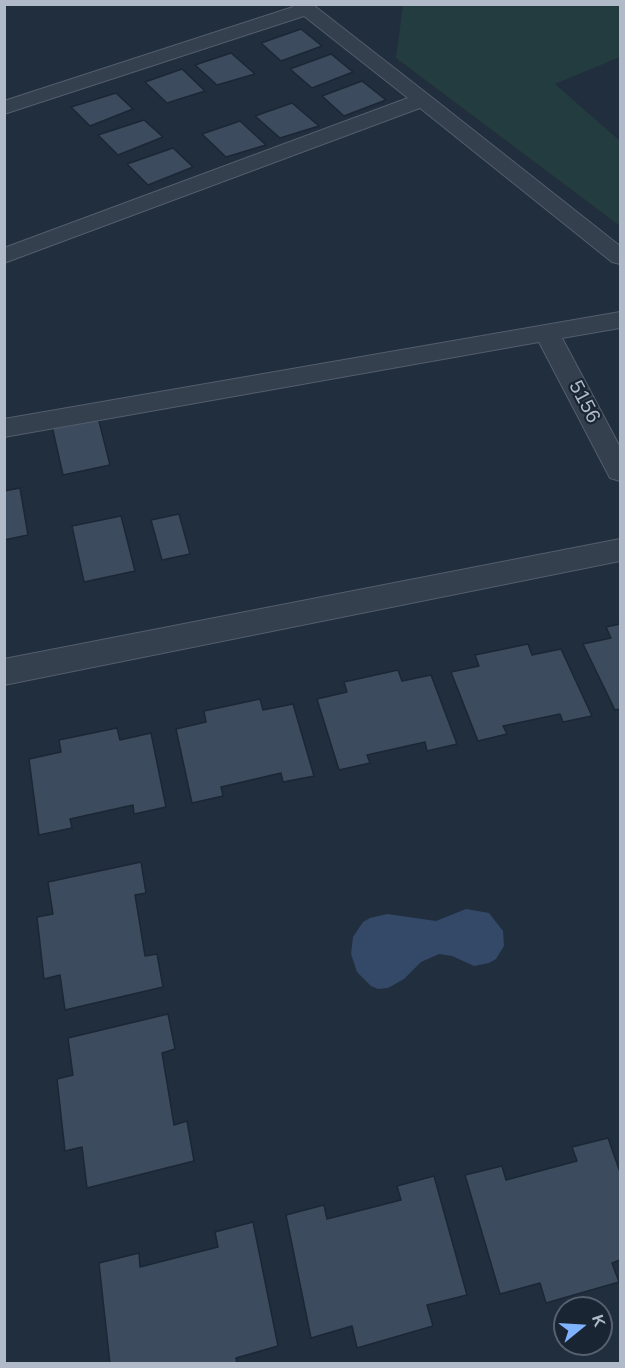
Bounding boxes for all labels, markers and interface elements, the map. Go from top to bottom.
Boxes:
street label: 5156 [563,377,605,427]
north arrow [553,1296,613,1356]
text: K [589,1313,609,1329]

